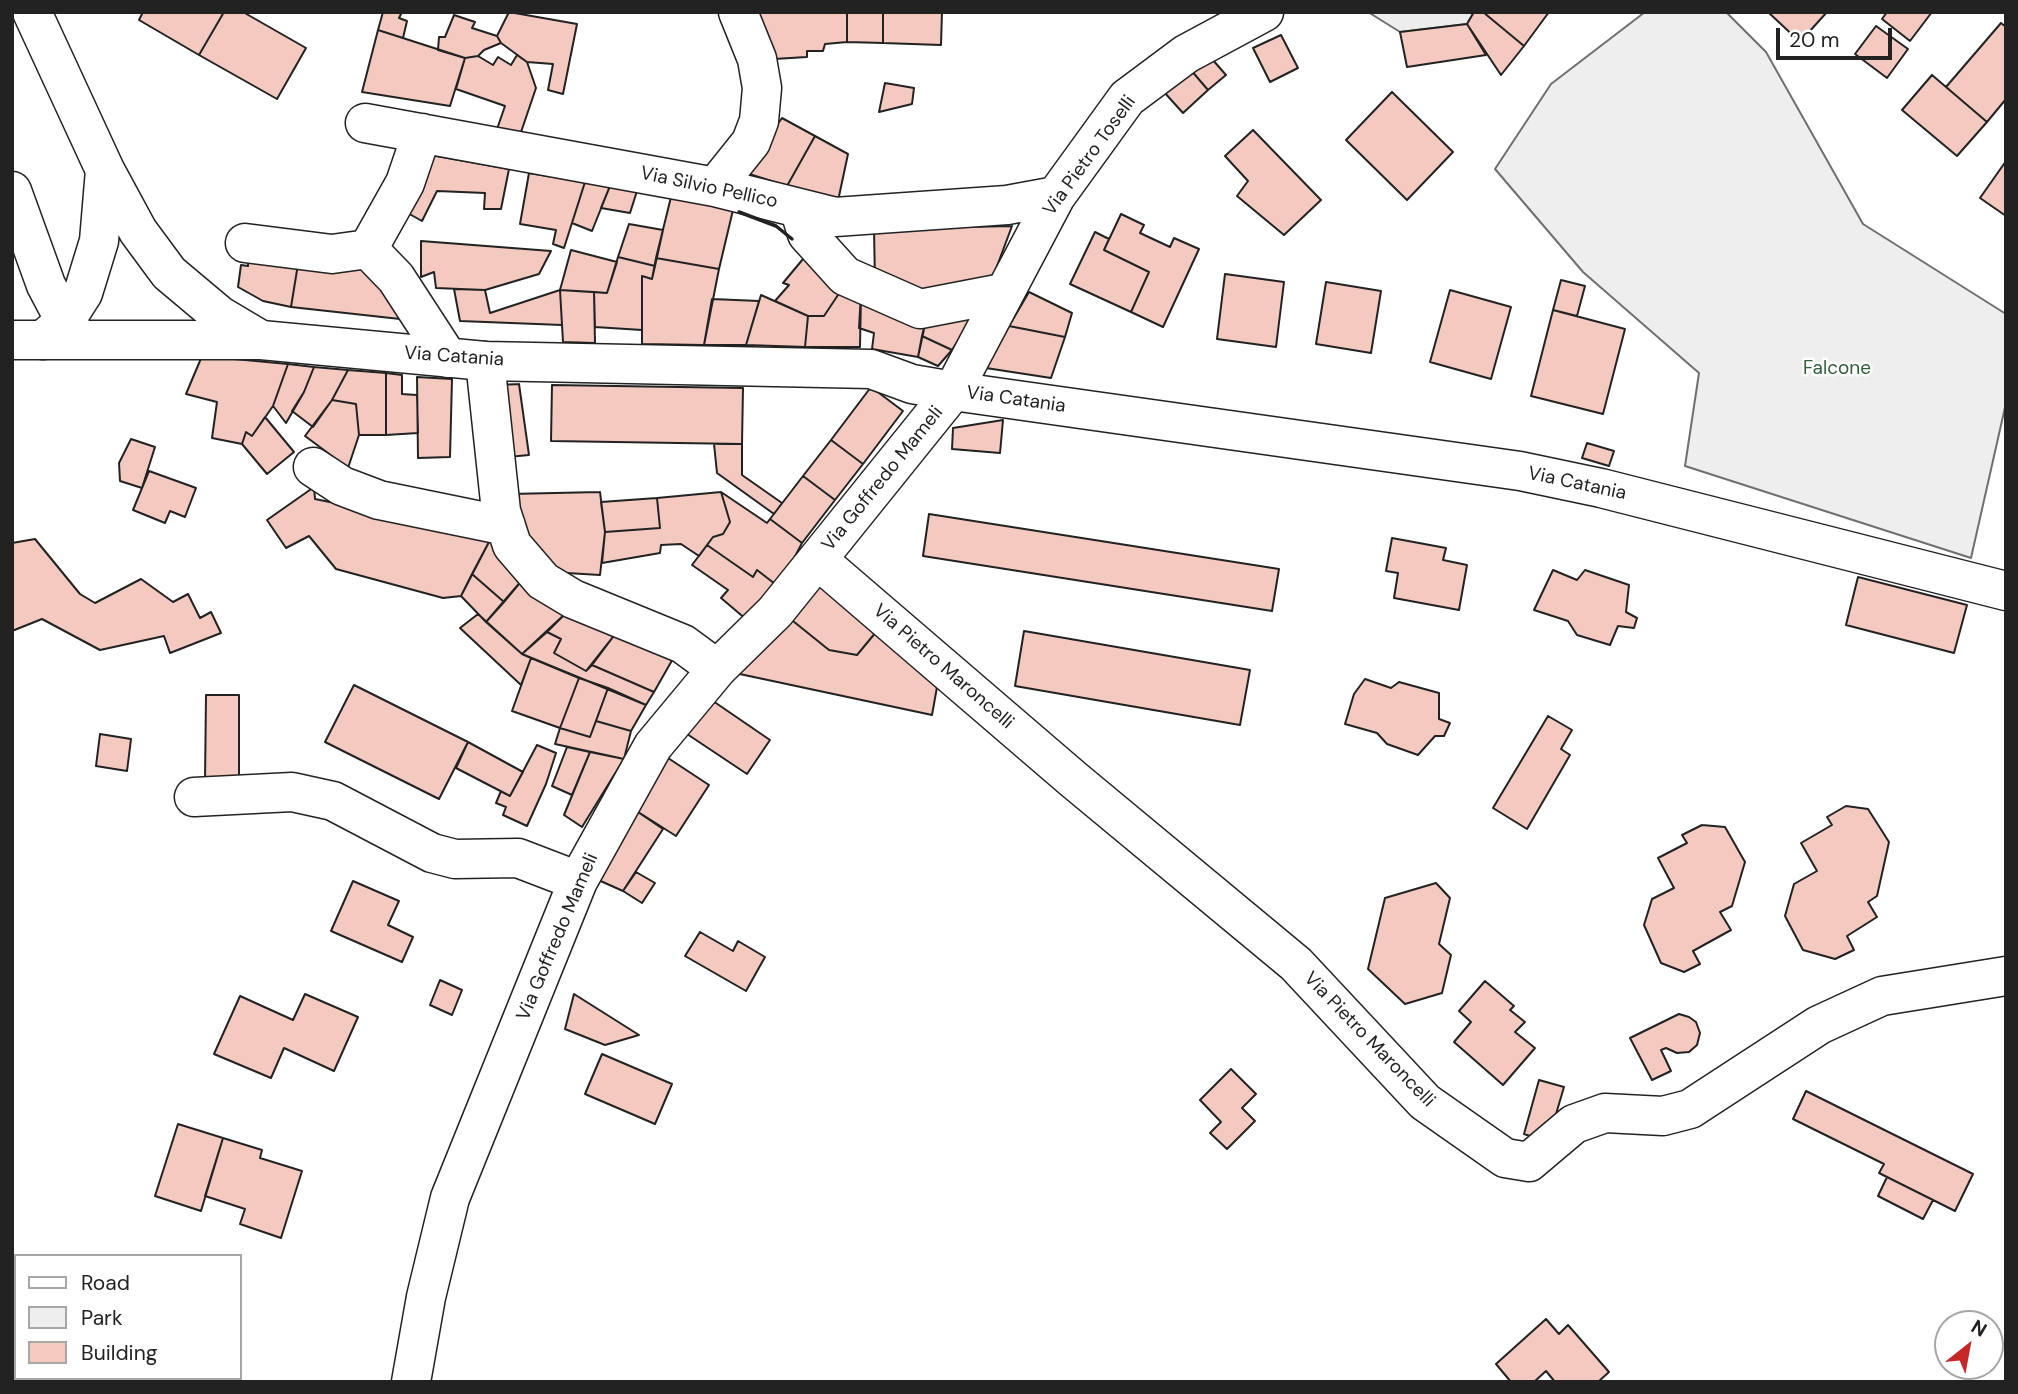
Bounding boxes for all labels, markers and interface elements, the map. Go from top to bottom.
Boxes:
scale bar [1780,14,1896,58]
text: 20 m [1789,26,1840,54]
street label: Via Pietro Toselli [1039,92,1141,220]
street label: Via Silvio Pellico [638,162,780,214]
street label: Via Catania [403,342,505,372]
park label: Falcone [1803,358,1871,380]
street label: Via Catania [965,382,1067,418]
street label: Via Goffredo Mameli [818,402,948,556]
street label: Via Catania [1526,462,1628,506]
street label: Via Pietro Maroncelli [868,600,1018,734]
street label: Via Goffredo Mameli [512,850,604,1024]
street label: Via Pietro Maroncelli [1299,968,1439,1112]
legend [14,1254,242,1380]
text: Road [81,1269,130,1297]
text: Park [81,1304,122,1332]
north arrow [1934,1310,2004,1380]
text: N [1967,1314,1991,1343]
text: Building [81,1339,157,1367]

